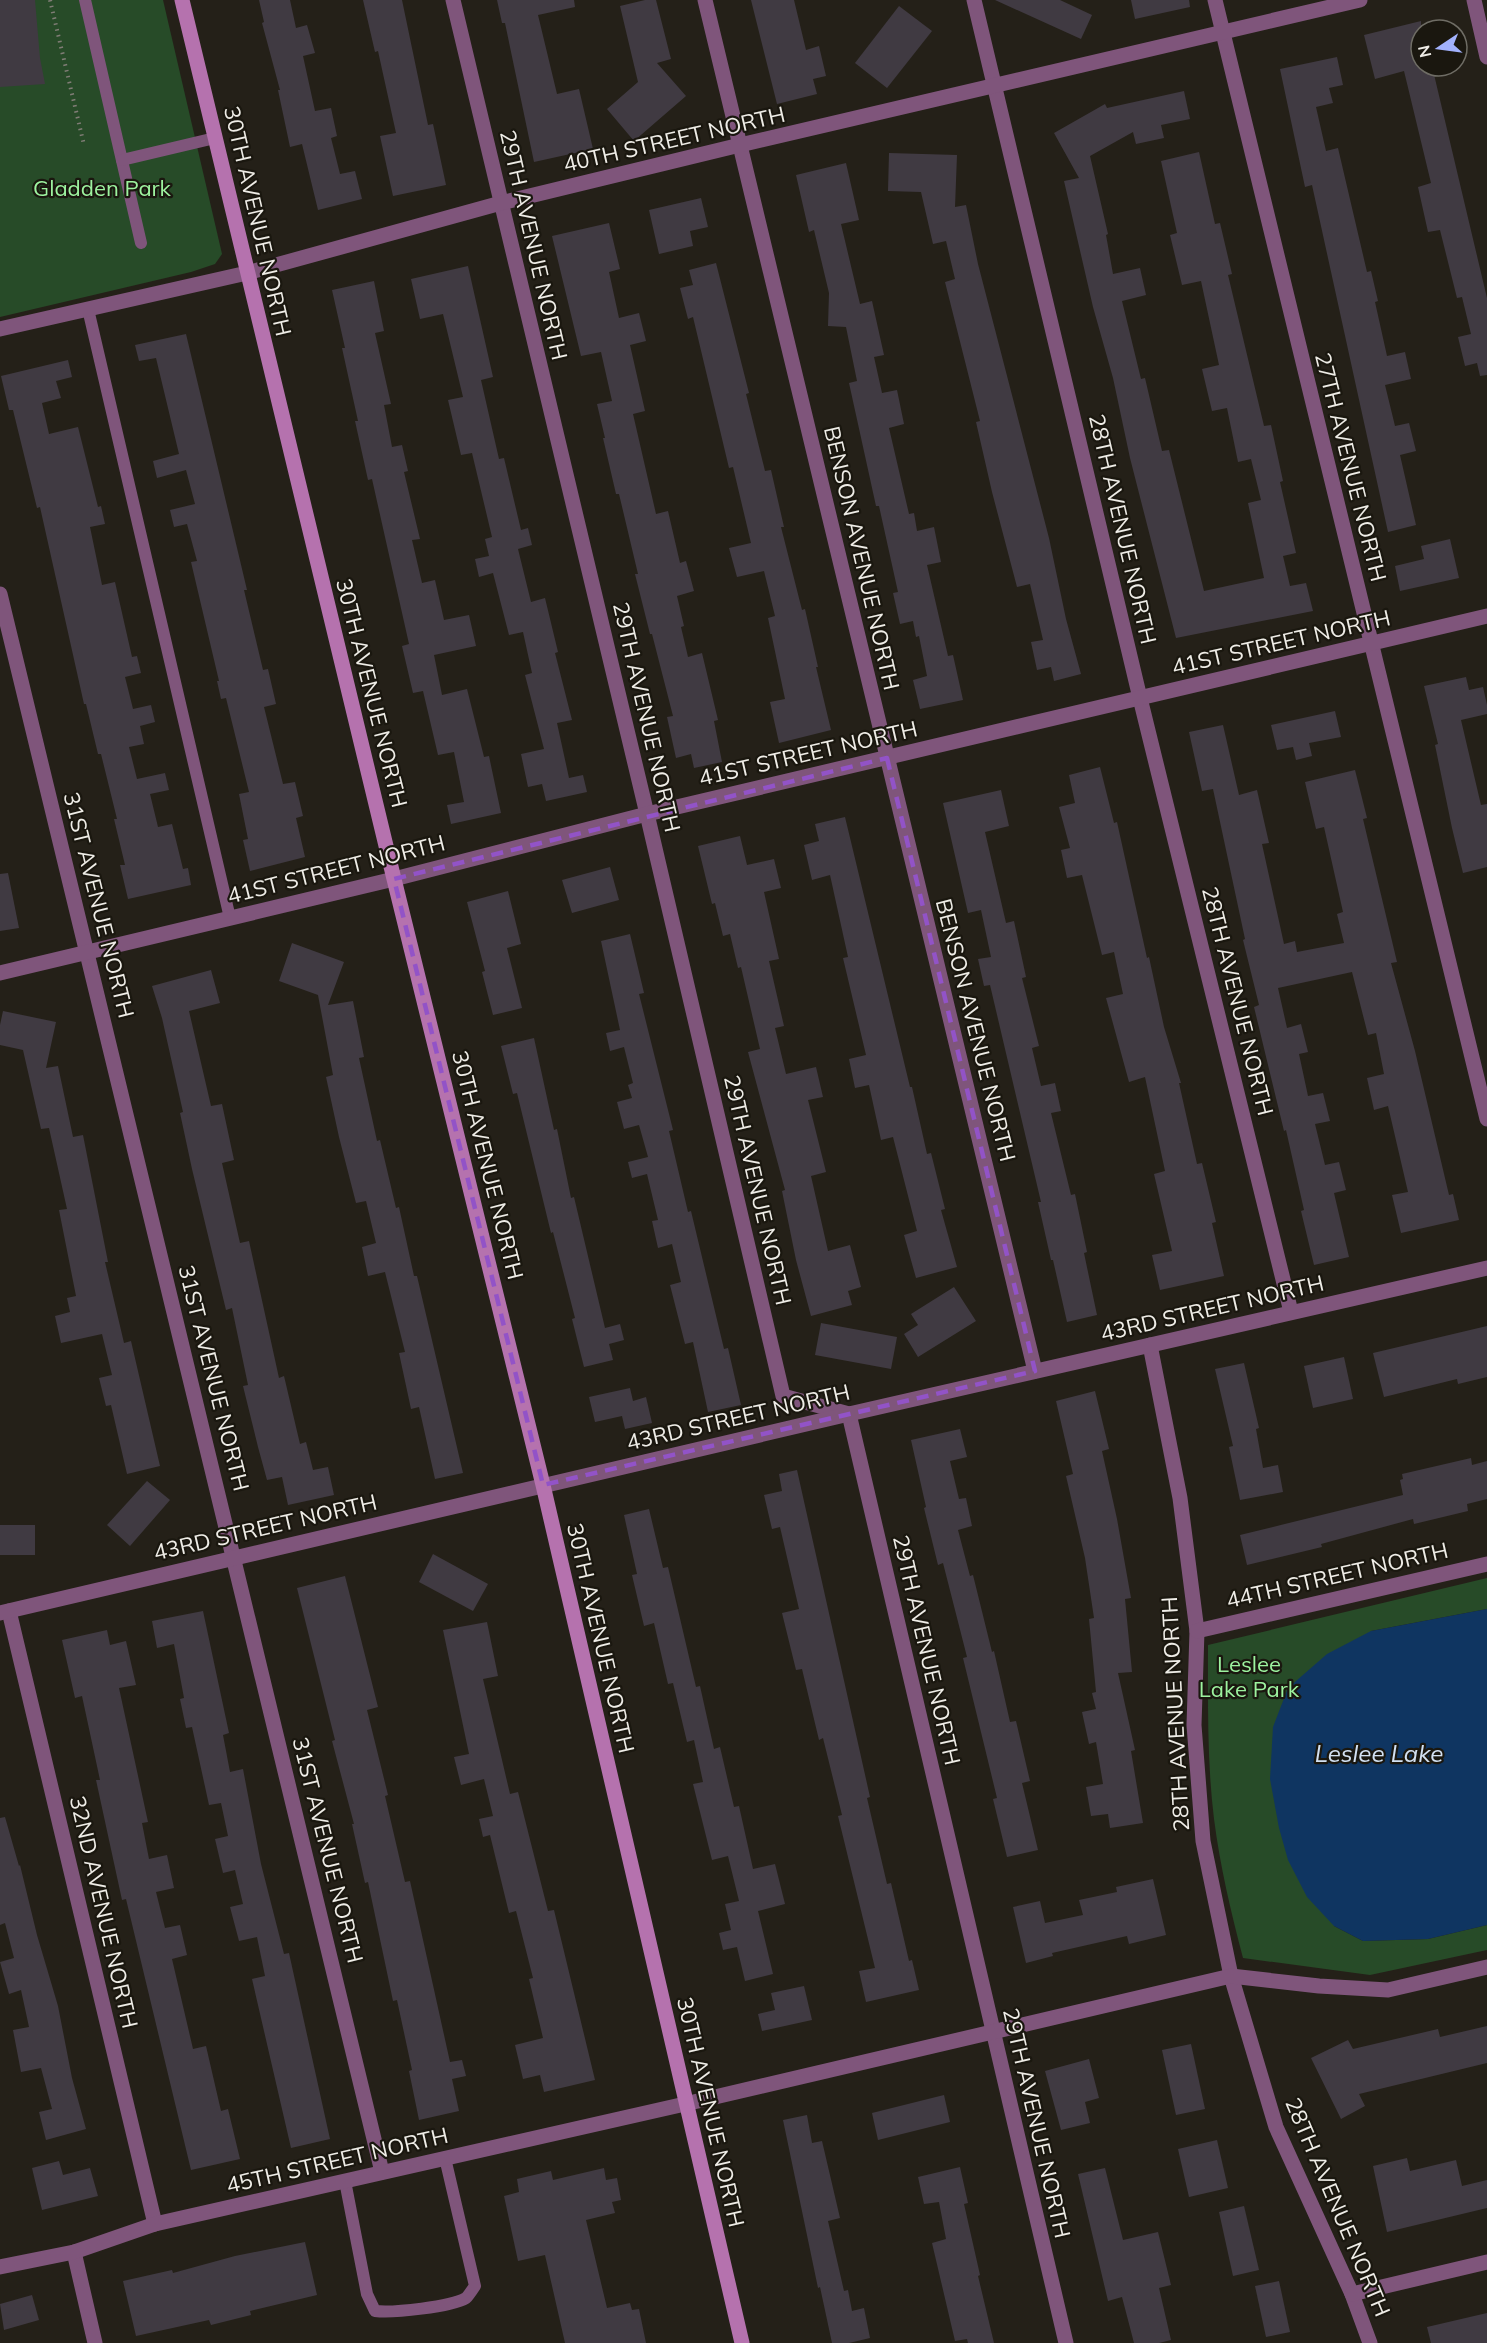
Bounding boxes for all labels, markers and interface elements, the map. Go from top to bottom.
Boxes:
north arrow [1409,18,1469,78]
text: N [1413,43,1435,60]
street label: 40TH STREET NORTH [560,100,788,178]
street label: 30TH AVENUE NORTH [218,103,298,339]
street label: 29TH AVENUE NORTH [494,127,574,363]
park label: Gladden Park [33,174,172,202]
street label: 27TH AVENUE NORTH [1309,350,1393,584]
street label: 28TH AVENUE NORTH [1083,411,1163,647]
street label: BENSON AVENUE NORTH [818,423,906,693]
street label: 30TH AVENUE NORTH [330,576,414,810]
street label: 29TH AVENUE NORTH [607,599,687,835]
street label: 41ST STREET NORTH [1169,603,1393,681]
street label: 41ST STREET NORTH [696,714,920,792]
street label: 31ST AVENUE NORTH [57,789,141,1021]
street label: 41ST STREET NORTH [224,828,448,910]
street label: 28TH AVENUE NORTH [1196,884,1280,1118]
street label: BENSON AVENUE NORTH [930,896,1022,1164]
street label: 30TH AVENUE NORTH [446,1048,530,1282]
street label: 29TH AVENUE NORTH [718,1072,798,1308]
street label: 31ST AVENUE NORTH [172,1262,256,1494]
street label: 43RD STREET NORTH [1097,1269,1327,1347]
street label: 43RD STREET NORTH [623,1378,853,1456]
street label: 43RD STREET NORTH [150,1488,380,1566]
street label: 30TH AVENUE NORTH [561,1520,641,1756]
street label: 29TH AVENUE NORTH [887,1532,967,1768]
street label: 44TH STREET NORTH [1223,1536,1451,1614]
street label: 28TH AVENUE NORTH [1155,1596,1195,1832]
park label: Leslee Lake Park [1199,1650,1300,1703]
street label: 31ST AVENUE NORTH [286,1734,370,1966]
water label: Leslee Lake [1315,1738,1443,1768]
street label: 32ND AVENUE NORTH [64,1793,144,2031]
street label: 30TH AVENUE NORTH [671,1994,751,2230]
street label: 29TH AVENUE NORTH [997,2005,1077,2241]
street label: 28TH AVENUE NORTH [1279,2093,1397,2321]
street label: 45TH STREET NORTH [223,2121,451,2199]

